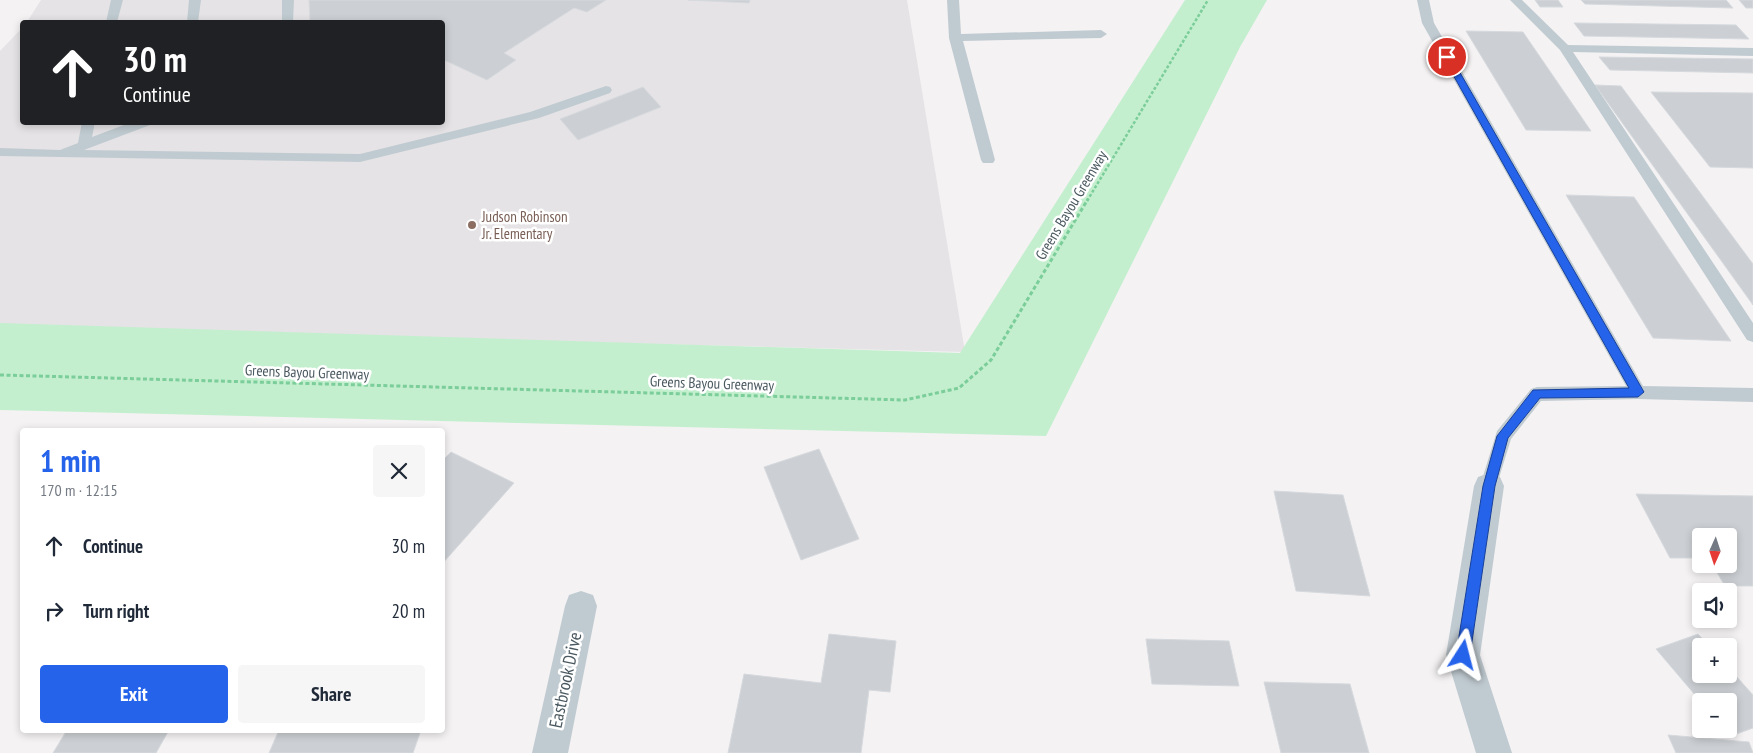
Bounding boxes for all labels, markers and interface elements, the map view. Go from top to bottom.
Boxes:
text: 30 m [123,36,187,82]
pin [1426,36,1468,78]
icon: ahead [40,40,105,105]
icon: arrive [1433,43,1461,71]
text: Continue [123,80,191,108]
street label: Greens Bayou Greenway [1031,147,1111,263]
place label: Judson Robinson Jr. Elementary [481,207,568,243]
marker: Judson Robinson Jr. Elementary [466,219,478,231]
street label: Greens Bayou Greenway [245,360,370,384]
street label: Greens Bayou Greenway [650,371,775,395]
text: 1 min [40,441,101,480]
button: close [373,445,425,497]
text: 170 m · 12:15 [40,480,118,500]
north arrow [1692,528,1738,572]
map controls [1692,528,1737,738]
icon: ahead [40,532,68,560]
text: Continue [83,534,143,558]
text: 30 m [392,534,425,558]
button: sound [1692,583,1737,628]
icon: right [40,597,68,625]
text: Turn right [83,599,149,623]
text: 20 m [392,599,425,623]
position arrow [1436,628,1488,680]
street label: Eastbrook Drive [544,630,586,730]
button: + [1692,638,1737,683]
button: Exit [40,665,228,723]
button: Share [238,665,425,723]
button: − [1692,693,1737,738]

